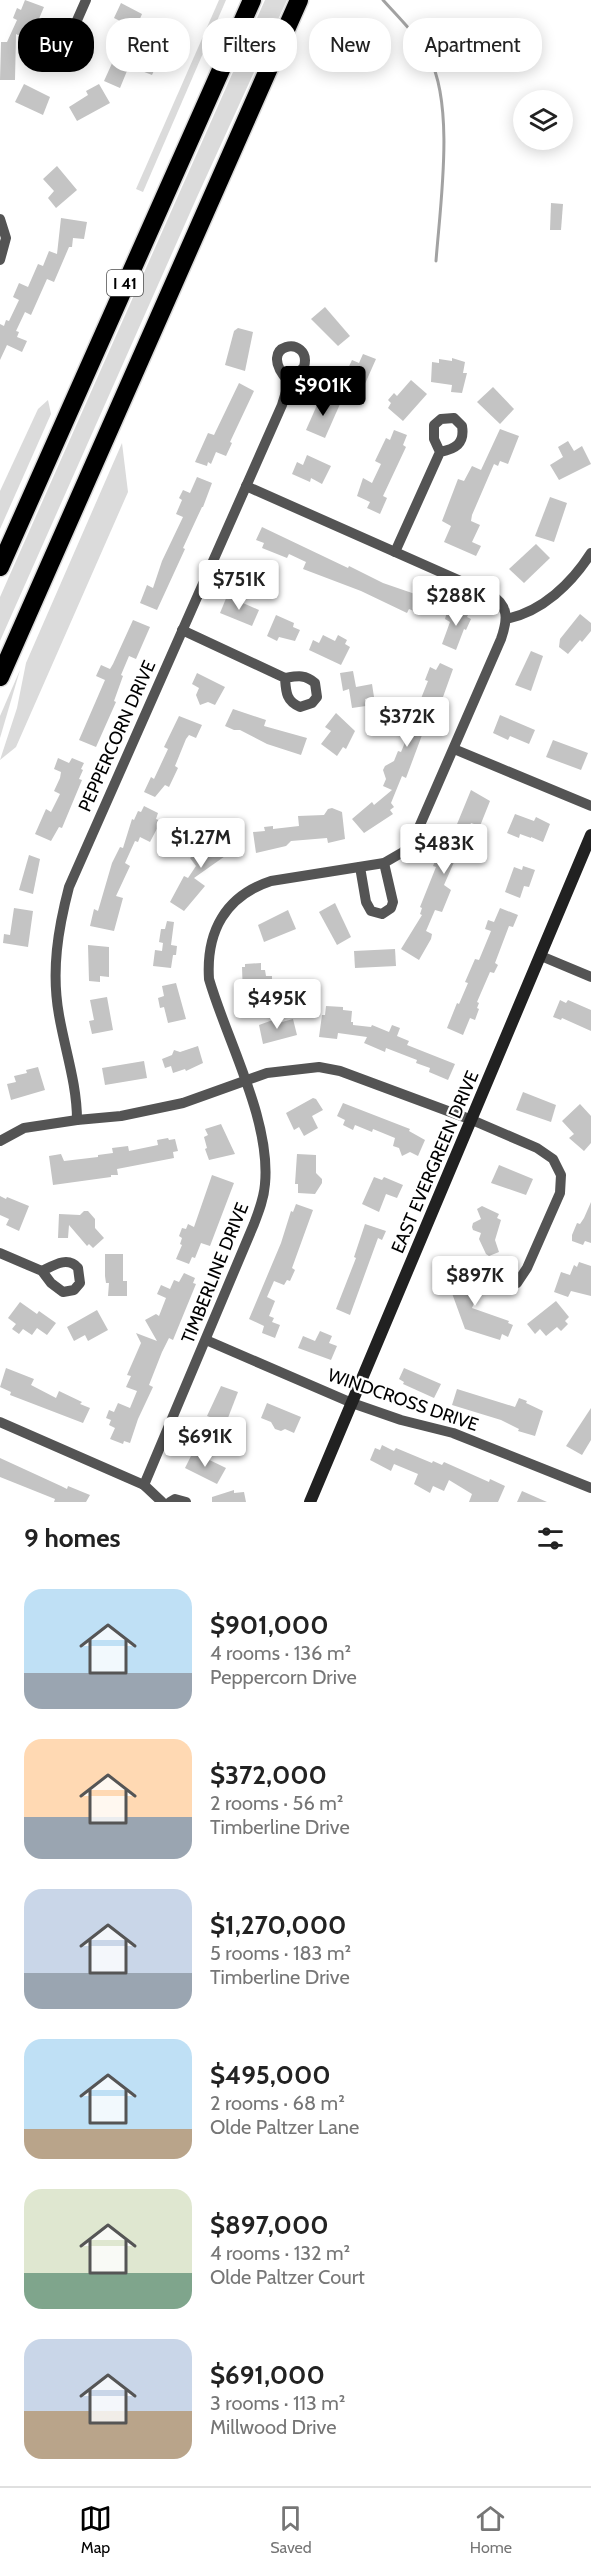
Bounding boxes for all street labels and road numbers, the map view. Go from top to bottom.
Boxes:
road number: I 41 [107,270,143,296]
street label: PEPPERCORN DRIVE [74,657,160,815]
street label: EAST EVERGREEN DRIVE [387,1067,483,1257]
street label: TIMBERLINE DRIVE [177,1199,253,1347]
street label: WINDCROSS DRIVE [325,1364,481,1436]

